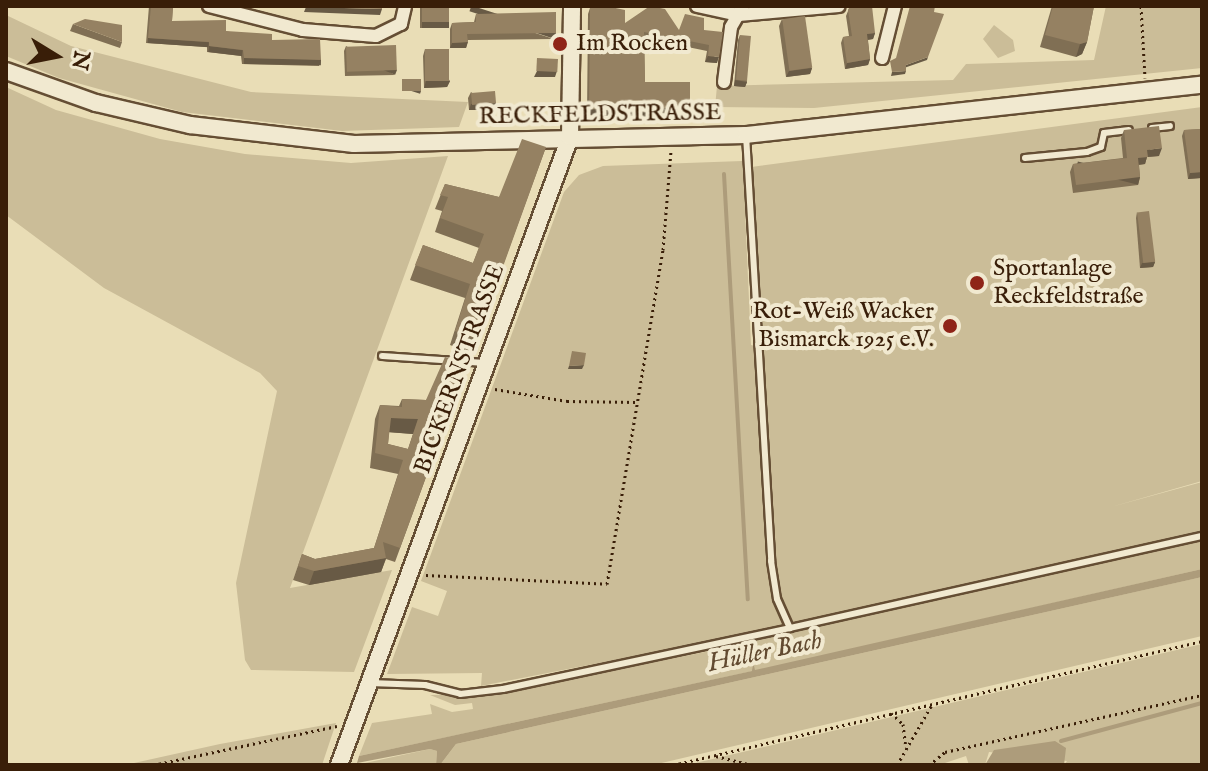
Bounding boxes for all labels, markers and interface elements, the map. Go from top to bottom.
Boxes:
north arrow [16,16,96,96]
place label: Im Rocken [576,30,688,58]
marker: Im Rocken [551,35,569,53]
text: N [64,48,95,72]
street label: RECKFELDSTRASSE [478,98,722,132]
place label: Sportanlage Reckfeldstraße [993,255,1143,311]
street label: BICKERNSTRASSE [409,260,511,478]
marker: Sportanlage Reckfeldstraße [968,274,986,292]
place label: Rot-Weiß Wacker Bismarck 1925 e.V. [752,298,934,354]
marker: Rot-Weiß Wacker Bismarck 1925 e.V. [941,317,959,335]
water label: Hüller Bach [705,625,825,679]

